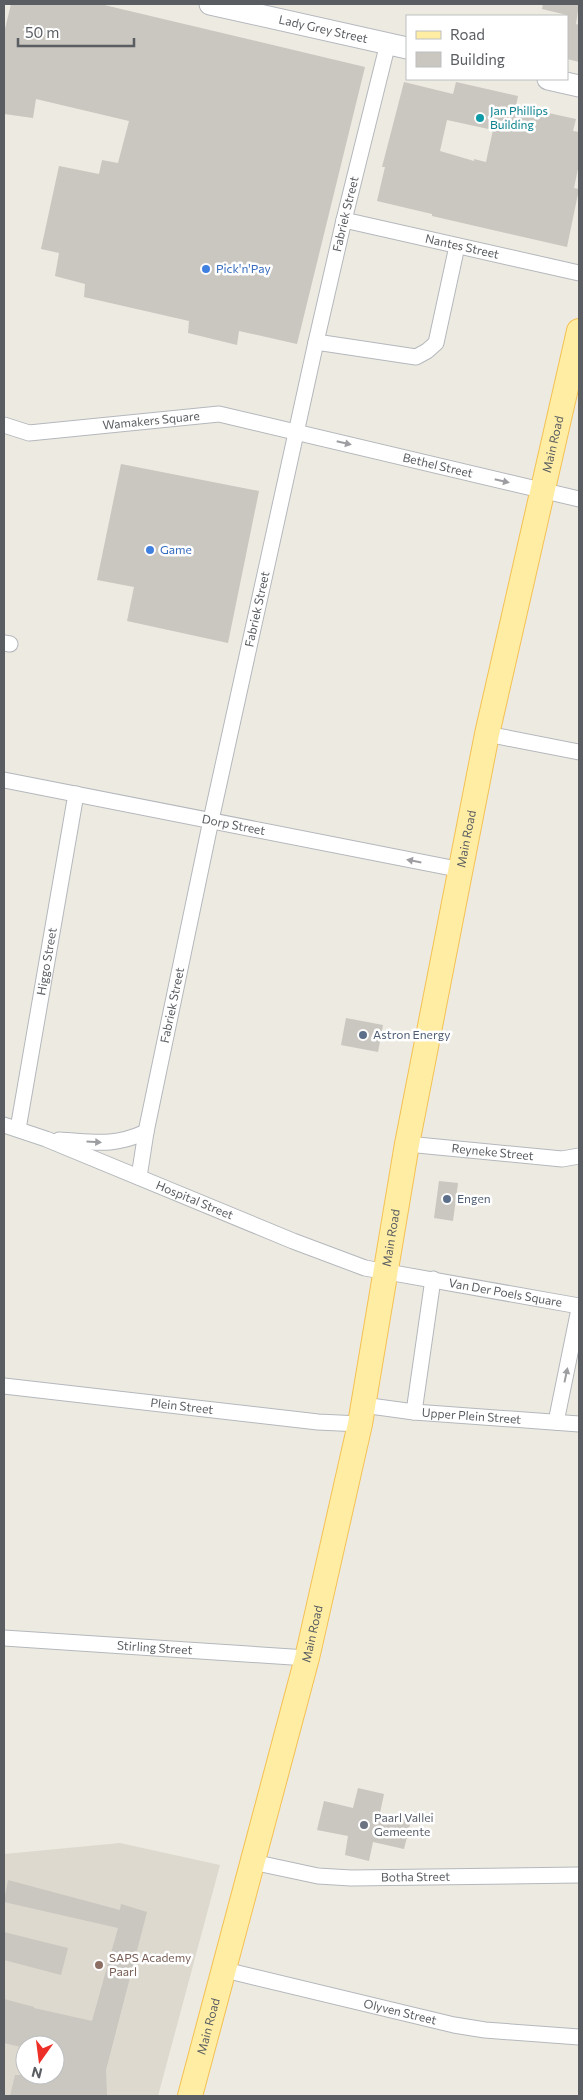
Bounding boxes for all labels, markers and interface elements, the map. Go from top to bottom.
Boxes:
street label: Lady Grey Street [278,12,369,45]
scale bar [18,15,134,47]
legend [406,15,568,80]
text: 50 m [25,23,59,41]
text: Road [450,25,485,43]
text: Building [450,50,505,68]
place label: Jan Phillips Building [490,103,548,131]
marker: Jan Phillips Building [474,112,486,124]
street label: Fabriek Street [329,175,361,253]
street label: Nantes Street [424,231,501,261]
place label: Pick'n'Pay [216,261,271,275]
marker: Pick'n'Pay [200,263,212,275]
street label: Wamakers Square [102,408,200,432]
street label: Main Road [539,414,565,474]
one-way arrow [336,439,352,447]
street label: Bethel Street [402,450,474,480]
one-way arrow [495,477,510,485]
place label: Game [160,542,192,556]
marker: Game [144,544,156,556]
street label: Fabriek Street [241,570,271,648]
street label: Main Road [453,809,478,869]
street label: Dorp Street [201,811,267,837]
one-way arrow [407,857,422,865]
street label: Higgo Street [33,926,59,996]
street label: Fabriek Street [157,966,186,1044]
place label: Astron Energy [373,1027,450,1041]
marker: Astron Energy [357,1029,369,1041]
one-way arrow [86,1139,102,1147]
street label: Reyneke Street [451,1140,534,1162]
street label: Hospital Street [154,1177,236,1222]
place label: Engen [457,1191,491,1205]
marker: Engen [441,1193,453,1205]
street label: Main Road [379,1208,402,1267]
street label: Van Der Poels Square [448,1275,563,1309]
one-way arrow [562,1367,570,1382]
street label: Plein Street [150,1395,214,1416]
street label: Upper Plein Street [421,1405,522,1426]
street label: Main Road [298,1604,325,1664]
street label: Stirling Street [117,1637,193,1656]
place label: Paarl Vallei Gemeente [374,1810,434,1838]
marker: Paarl Vallei Gemeente [358,1819,370,1831]
street label: Botha Street [381,1869,450,1884]
place label: SAPS Academy Paarl [109,1950,191,1978]
marker: SAPS Academy Paarl [93,1959,105,1971]
street label: Main Road [193,1996,222,2056]
street label: Olyven Street [362,1996,438,2027]
north arrow [15,2035,65,2085]
text: N [30,2064,44,2083]

